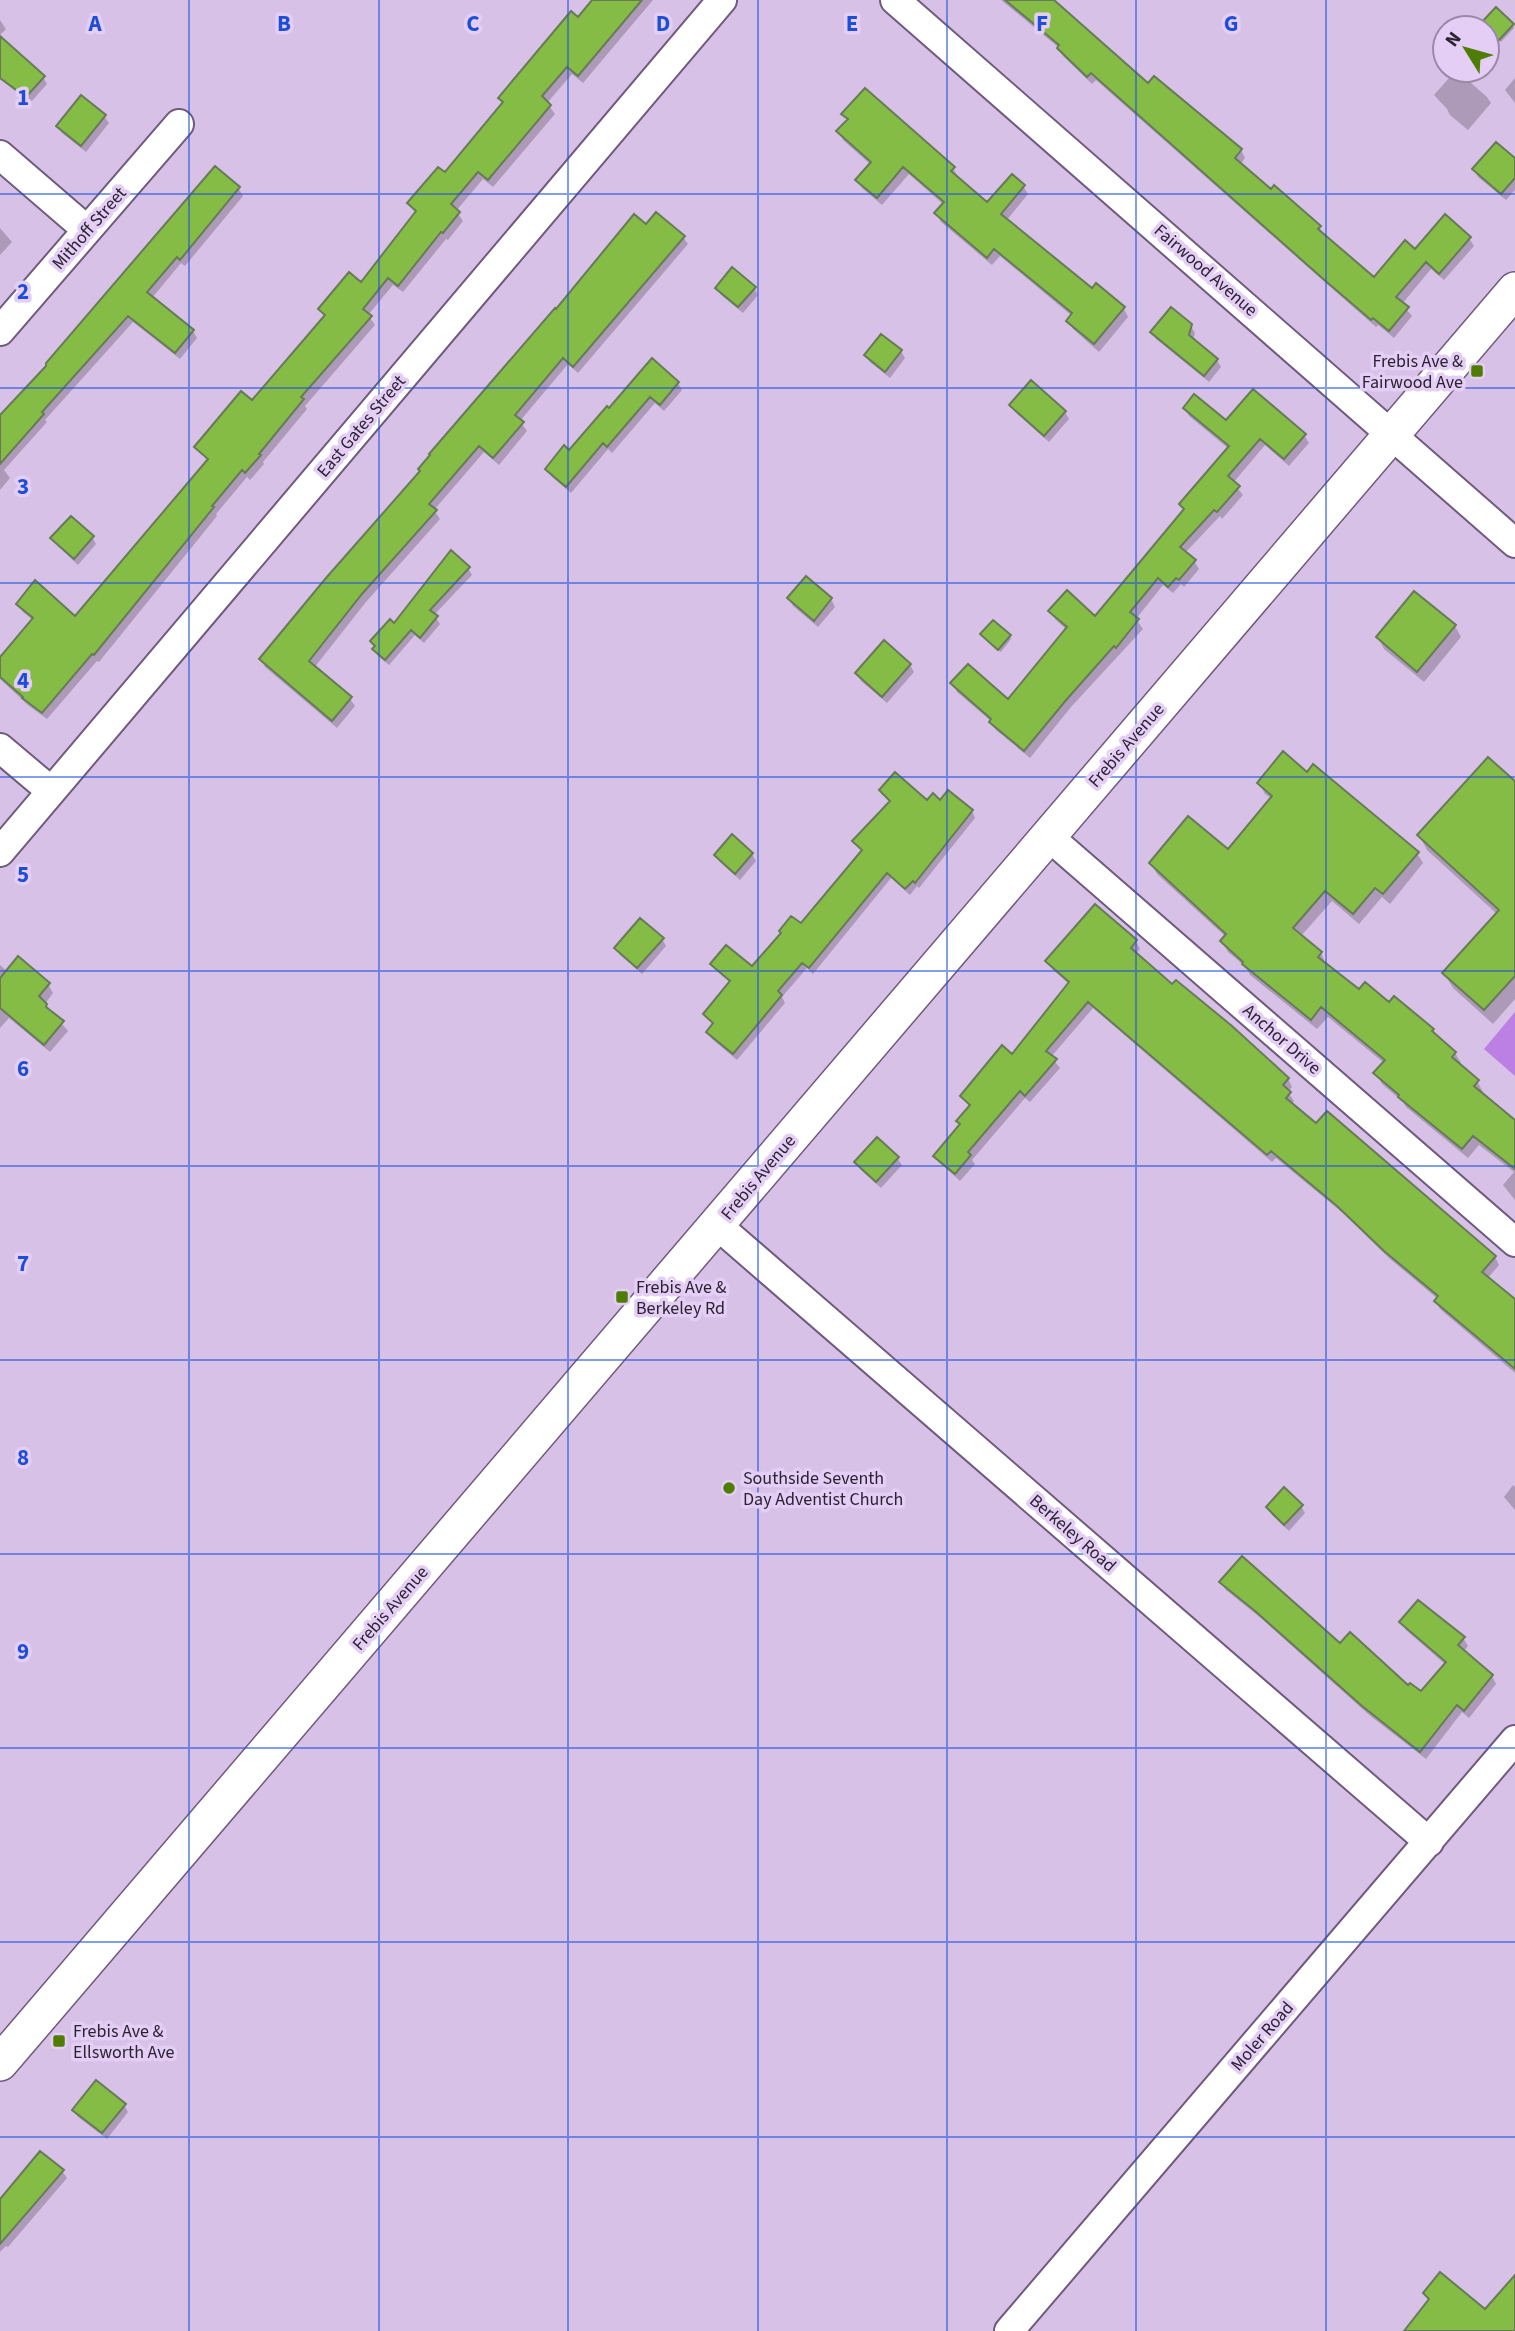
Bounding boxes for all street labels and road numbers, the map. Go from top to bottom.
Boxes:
street label: Mithoff Street [46,182,132,275]
street label: Fairwood Avenue [1148,218,1263,322]
street label: East Gates Street [311,370,412,483]
street label: Frebis Avenue [1083,698,1170,793]
street label: Anchor Drive [1237,998,1326,1080]
street label: Frebis Avenue [715,1129,802,1225]
street label: Berkeley Road [1024,1489,1121,1578]
street label: Frebis Avenue [347,1561,434,1656]
street label: Moler Road [1225,1996,1300,2077]

